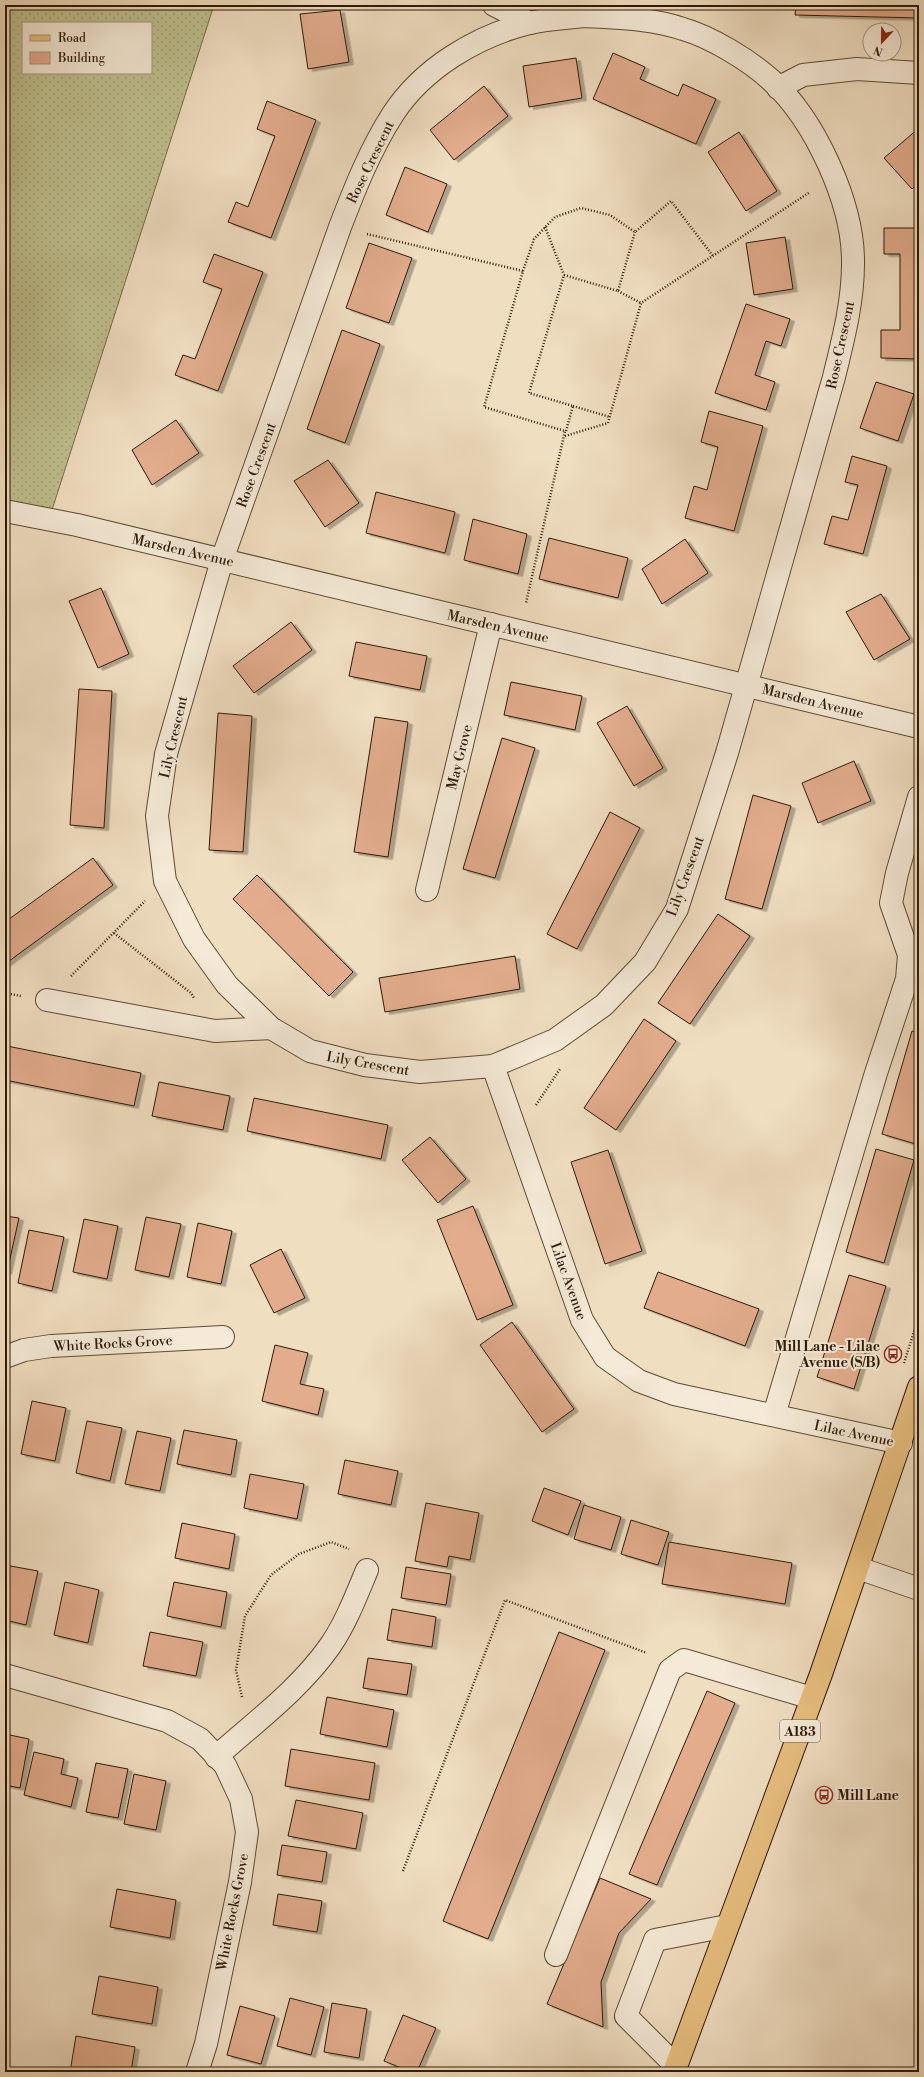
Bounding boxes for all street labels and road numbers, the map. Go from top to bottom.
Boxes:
street label: Rose Crescent [343,118,399,207]
street label: Rose Crescent [823,299,859,391]
street label: Rose Crescent [233,420,281,511]
street label: Marsden Avenue [130,531,235,571]
street label: Marsden Avenue [445,607,550,647]
street label: Marsden Avenue [760,681,865,723]
street label: Lily Crescent [156,694,192,780]
street label: May Grove [443,723,477,792]
street label: Lily Crescent [663,834,709,919]
street label: Lily Crescent [325,1048,411,1080]
street label: Lilac Avenue [546,1240,590,1323]
street label: White Rocks Grove [52,1332,173,1356]
street label: Lilac Avenue [812,1417,895,1451]
road number: A183 [780,1720,820,1742]
street label: White Rocks Grove [213,1852,253,1973]

